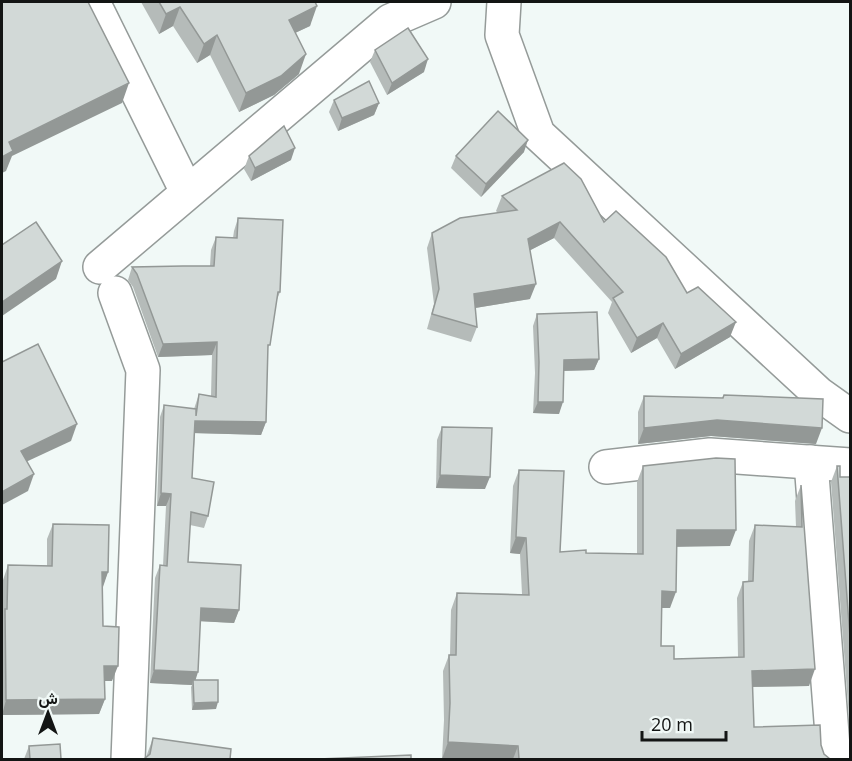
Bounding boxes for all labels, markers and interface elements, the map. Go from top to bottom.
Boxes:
north arrow [18,683,78,743]
text: ش [38,687,58,709]
scale bar [642,704,726,742]
text: 20 m [651,712,693,736]

